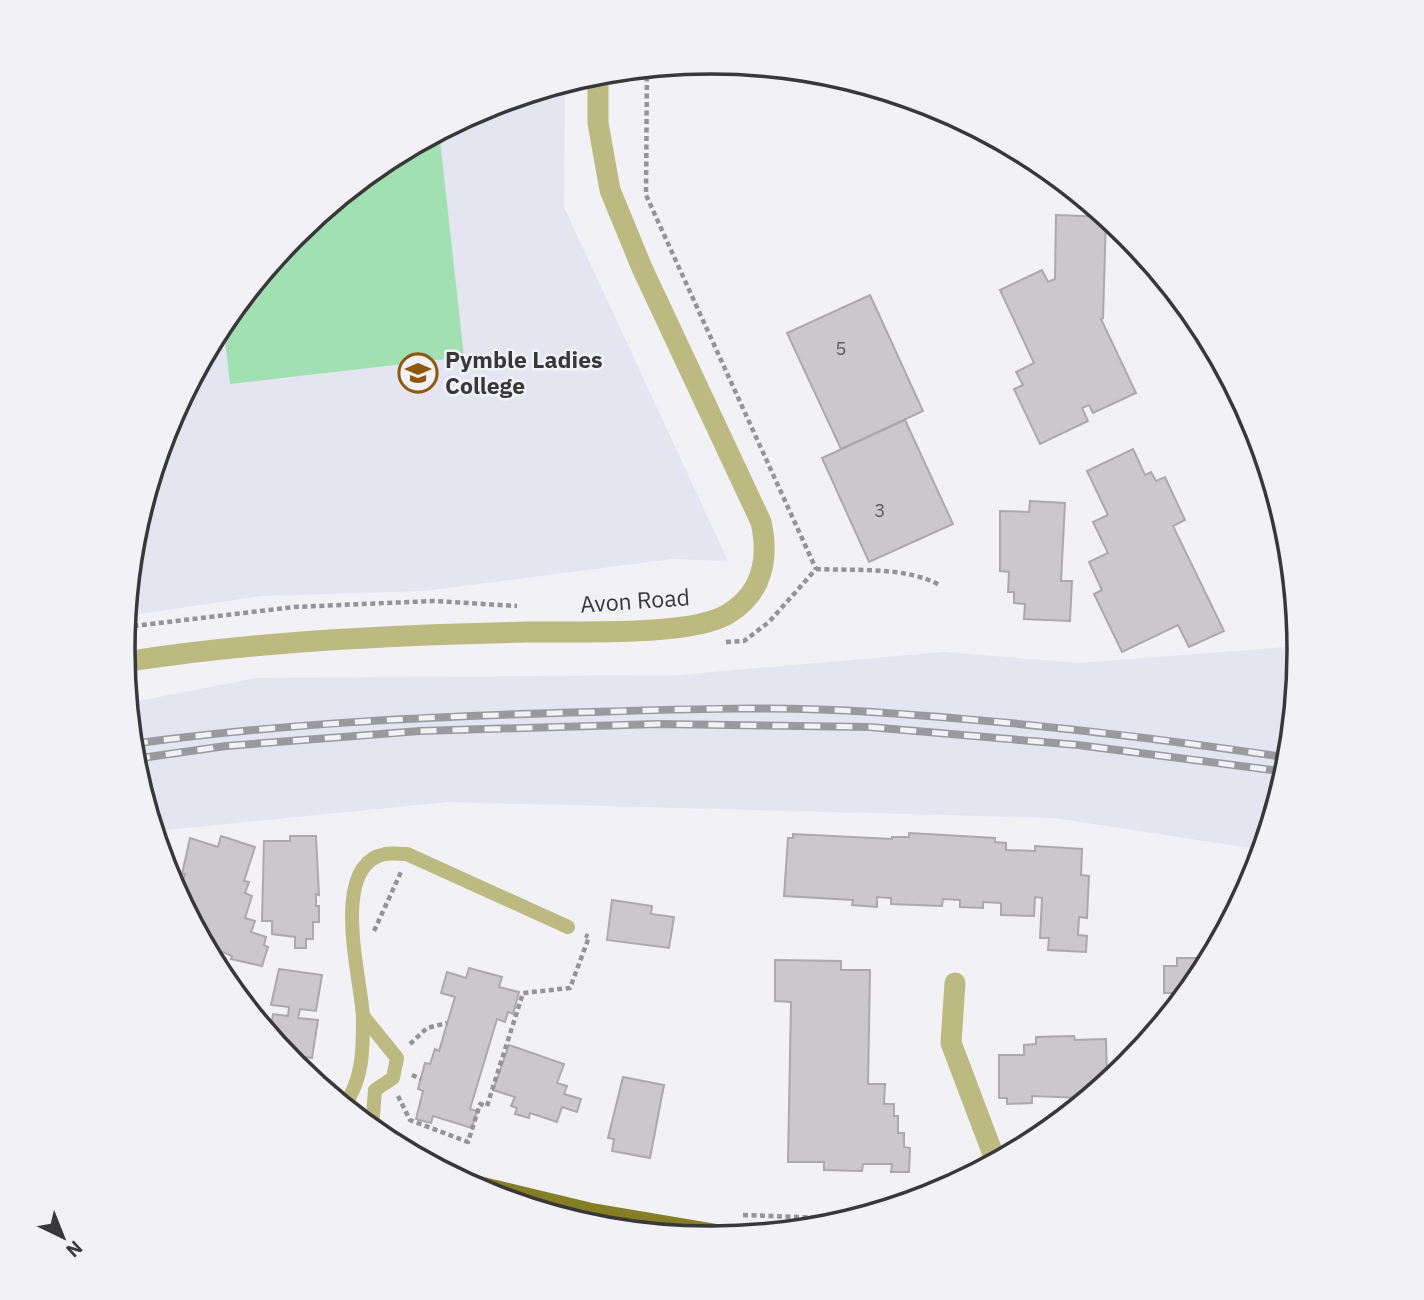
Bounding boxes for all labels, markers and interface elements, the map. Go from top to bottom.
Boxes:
house number: 5 [835,336,847,360]
place label: Pymble Ladies College [445,344,603,400]
school or university icon: Pymble Ladies College [397,352,439,394]
house number: 3 [874,498,886,522]
street label: Avon Road [579,581,691,619]
north arrow [28,1202,98,1272]
text: N [61,1236,88,1263]

